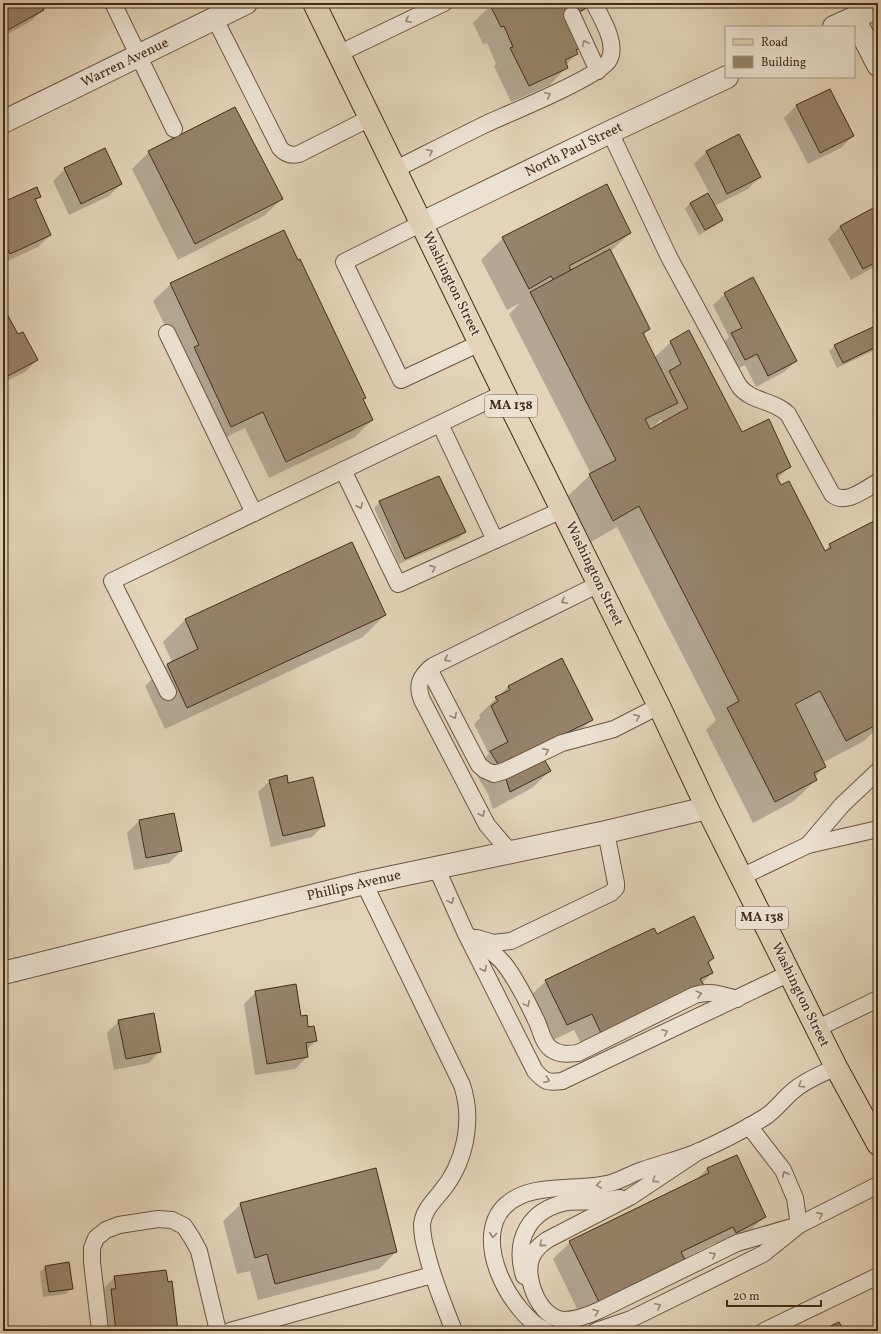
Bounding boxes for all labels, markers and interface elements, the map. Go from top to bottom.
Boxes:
one-way arrow [405,15,413,23]
legend [725,26,855,78]
street label: Warren Avenue [78,33,172,92]
text: Road [761,35,788,51]
one-way arrow [582,40,590,47]
text: Building [761,55,806,71]
one-way arrow [543,92,551,100]
street label: North Paul Street [522,118,626,182]
one-way arrow [426,149,434,157]
street label: Washington Street [417,229,485,340]
road number: MA 138 [485,395,537,417]
one-way arrow [355,501,363,509]
street label: Washington Street [560,519,628,630]
one-way arrow [429,565,437,573]
one-way arrow [561,596,568,604]
one-way arrow [444,654,452,661]
one-way arrow [449,712,456,719]
one-way arrow [633,714,640,722]
one-way arrow [542,748,549,756]
one-way arrow [477,810,485,817]
street label: Phillips Avenue [305,866,403,906]
one-way arrow [446,896,454,904]
road number: MA 138 [736,907,788,929]
street label: Washington Street [766,940,834,1051]
one-way arrow [479,965,487,972]
one-way arrow [696,990,703,999]
one-way arrow [523,1000,530,1007]
one-way arrow [661,1029,669,1037]
one-way arrow [544,1075,551,1083]
one-way arrow [798,1081,805,1088]
one-way arrow [782,1171,790,1179]
one-way arrow [652,1176,659,1183]
one-way arrow [596,1180,603,1189]
one-way arrow [815,1212,823,1220]
one-way arrow [489,1231,498,1238]
one-way arrow [539,1239,547,1246]
one-way arrow [708,1252,716,1260]
scale bar [727,1282,821,1308]
text: 20 m [733,1289,760,1305]
one-way arrow [654,1303,662,1311]
one-way arrow [592,1308,599,1316]

